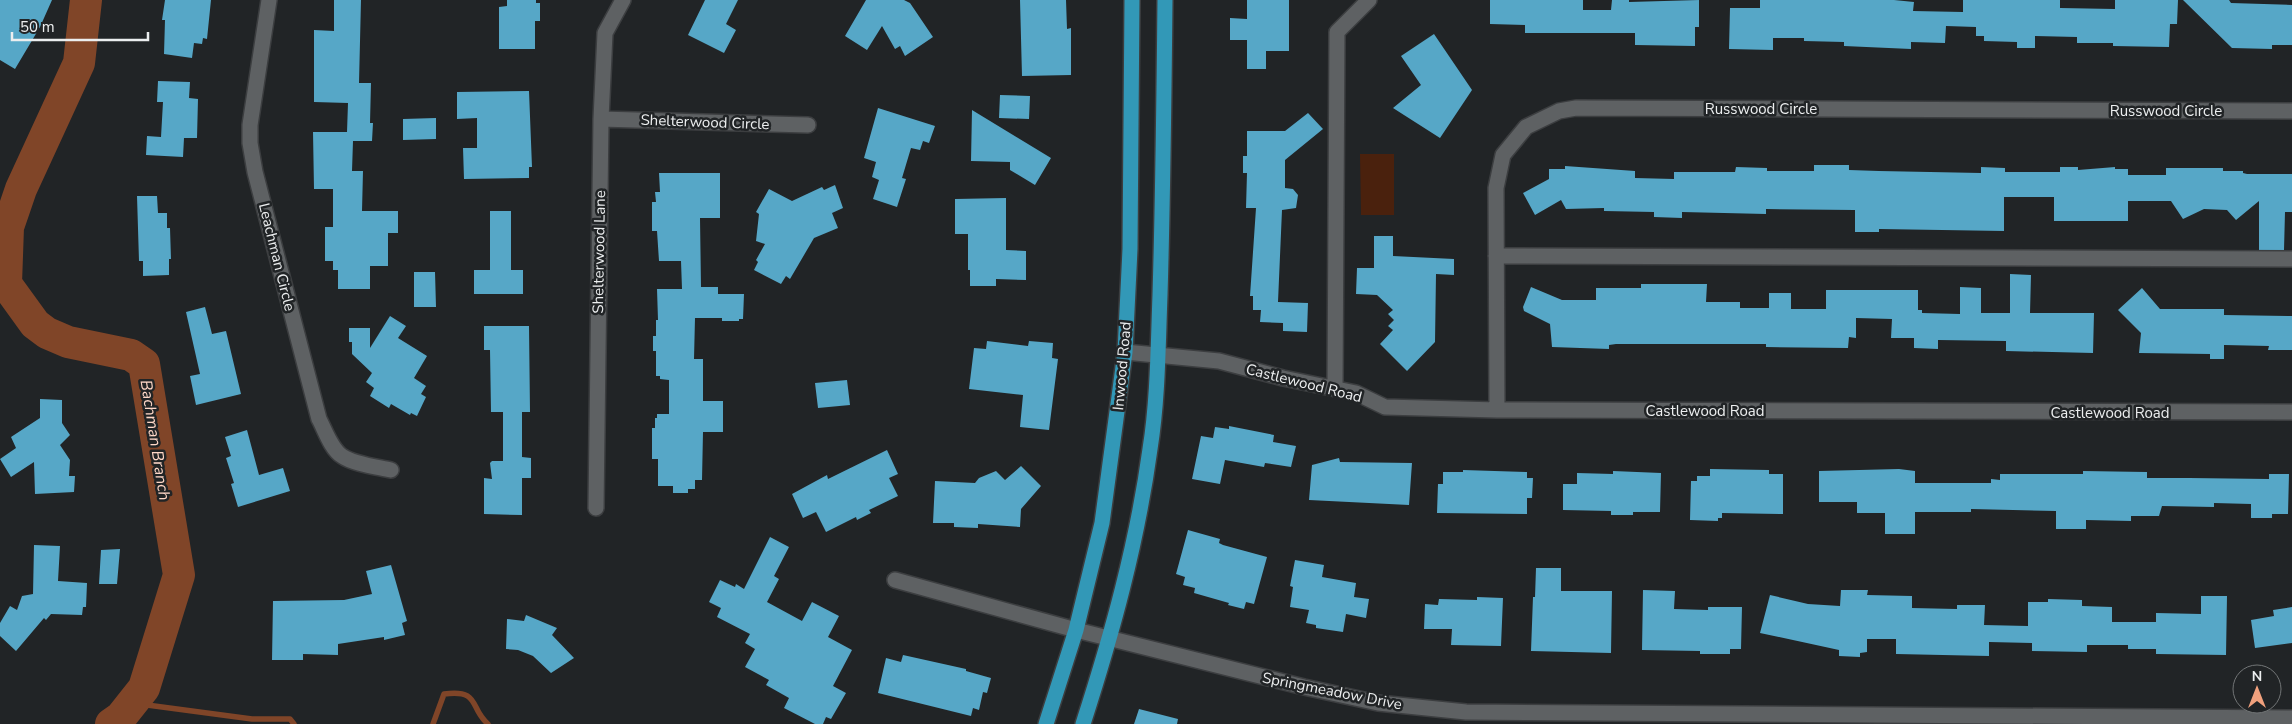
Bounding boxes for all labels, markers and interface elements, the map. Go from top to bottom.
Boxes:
scale bar [12,10,149,42]
text: 50 m [20,17,55,37]
street label: Russwood Circle [1705,99,1817,119]
street label: Russwood Circle [2110,101,2222,121]
street label: Shelterwood Circle [640,110,770,134]
street label: Shelterwood Lane [588,190,610,314]
street label: Leachman Circle [254,201,300,313]
street label: Inwood Road [1108,321,1136,411]
street label: Castlewood Road [1244,359,1364,407]
water label: Bachman Branch [135,378,175,502]
street label: Castlewood Road [1645,401,1765,421]
street label: Castlewood Road [2050,403,2170,423]
north arrow [2232,664,2282,714]
text: N [2252,667,2262,686]
street label: Springmeadow Drive [1260,668,1404,714]

